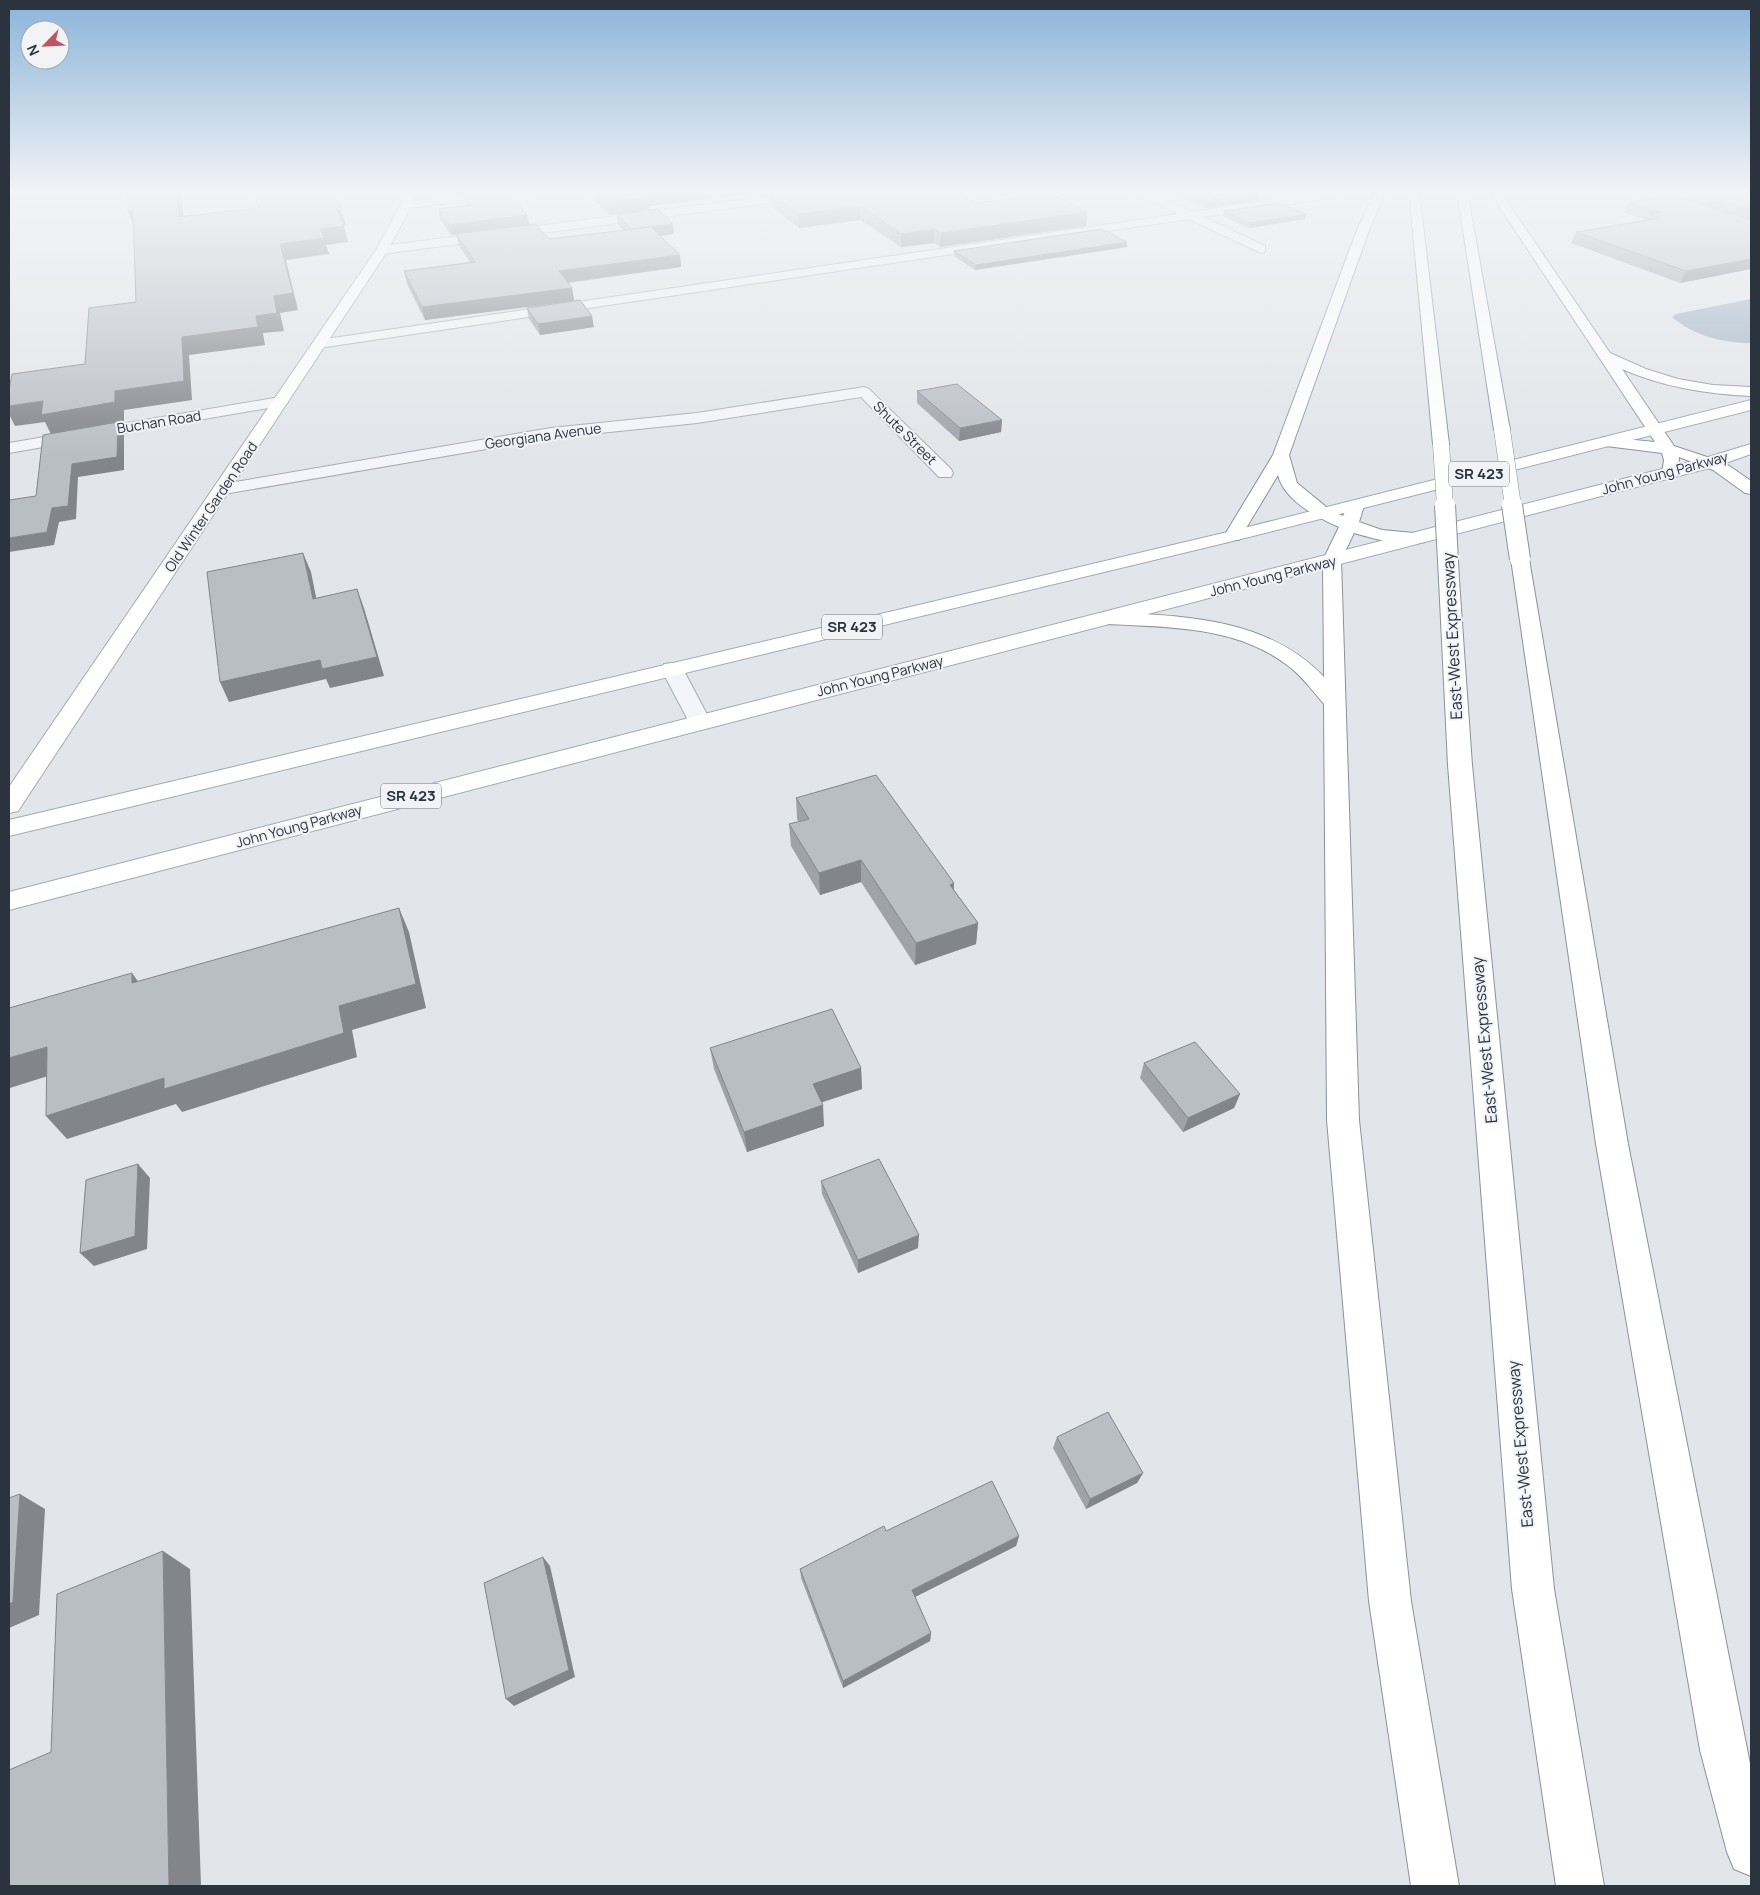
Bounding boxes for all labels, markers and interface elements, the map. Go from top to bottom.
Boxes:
north arrow [20,20,70,70]
text: N [22,42,43,59]
street label: Shute Street [869,397,942,469]
street label: Buchan Road [115,405,202,438]
street label: Georgiana Avenue [484,418,602,453]
street label: Old Winter Garden Road [160,438,261,576]
street label: John Young Parkway [1600,446,1731,498]
road number: SR 423 [1449,462,1509,486]
street label: John Young Parkway [1208,550,1339,600]
street label: East-West Expressway [1437,551,1467,720]
road number: SR 423 [822,614,882,640]
street label: John Young Parkway [815,650,946,700]
road number: SR 423 [381,784,441,808]
street label: John Young Parkway [234,799,365,851]
street label: East-West Expressway [1466,955,1502,1124]
street label: East-West Expressway [1502,1359,1538,1528]

